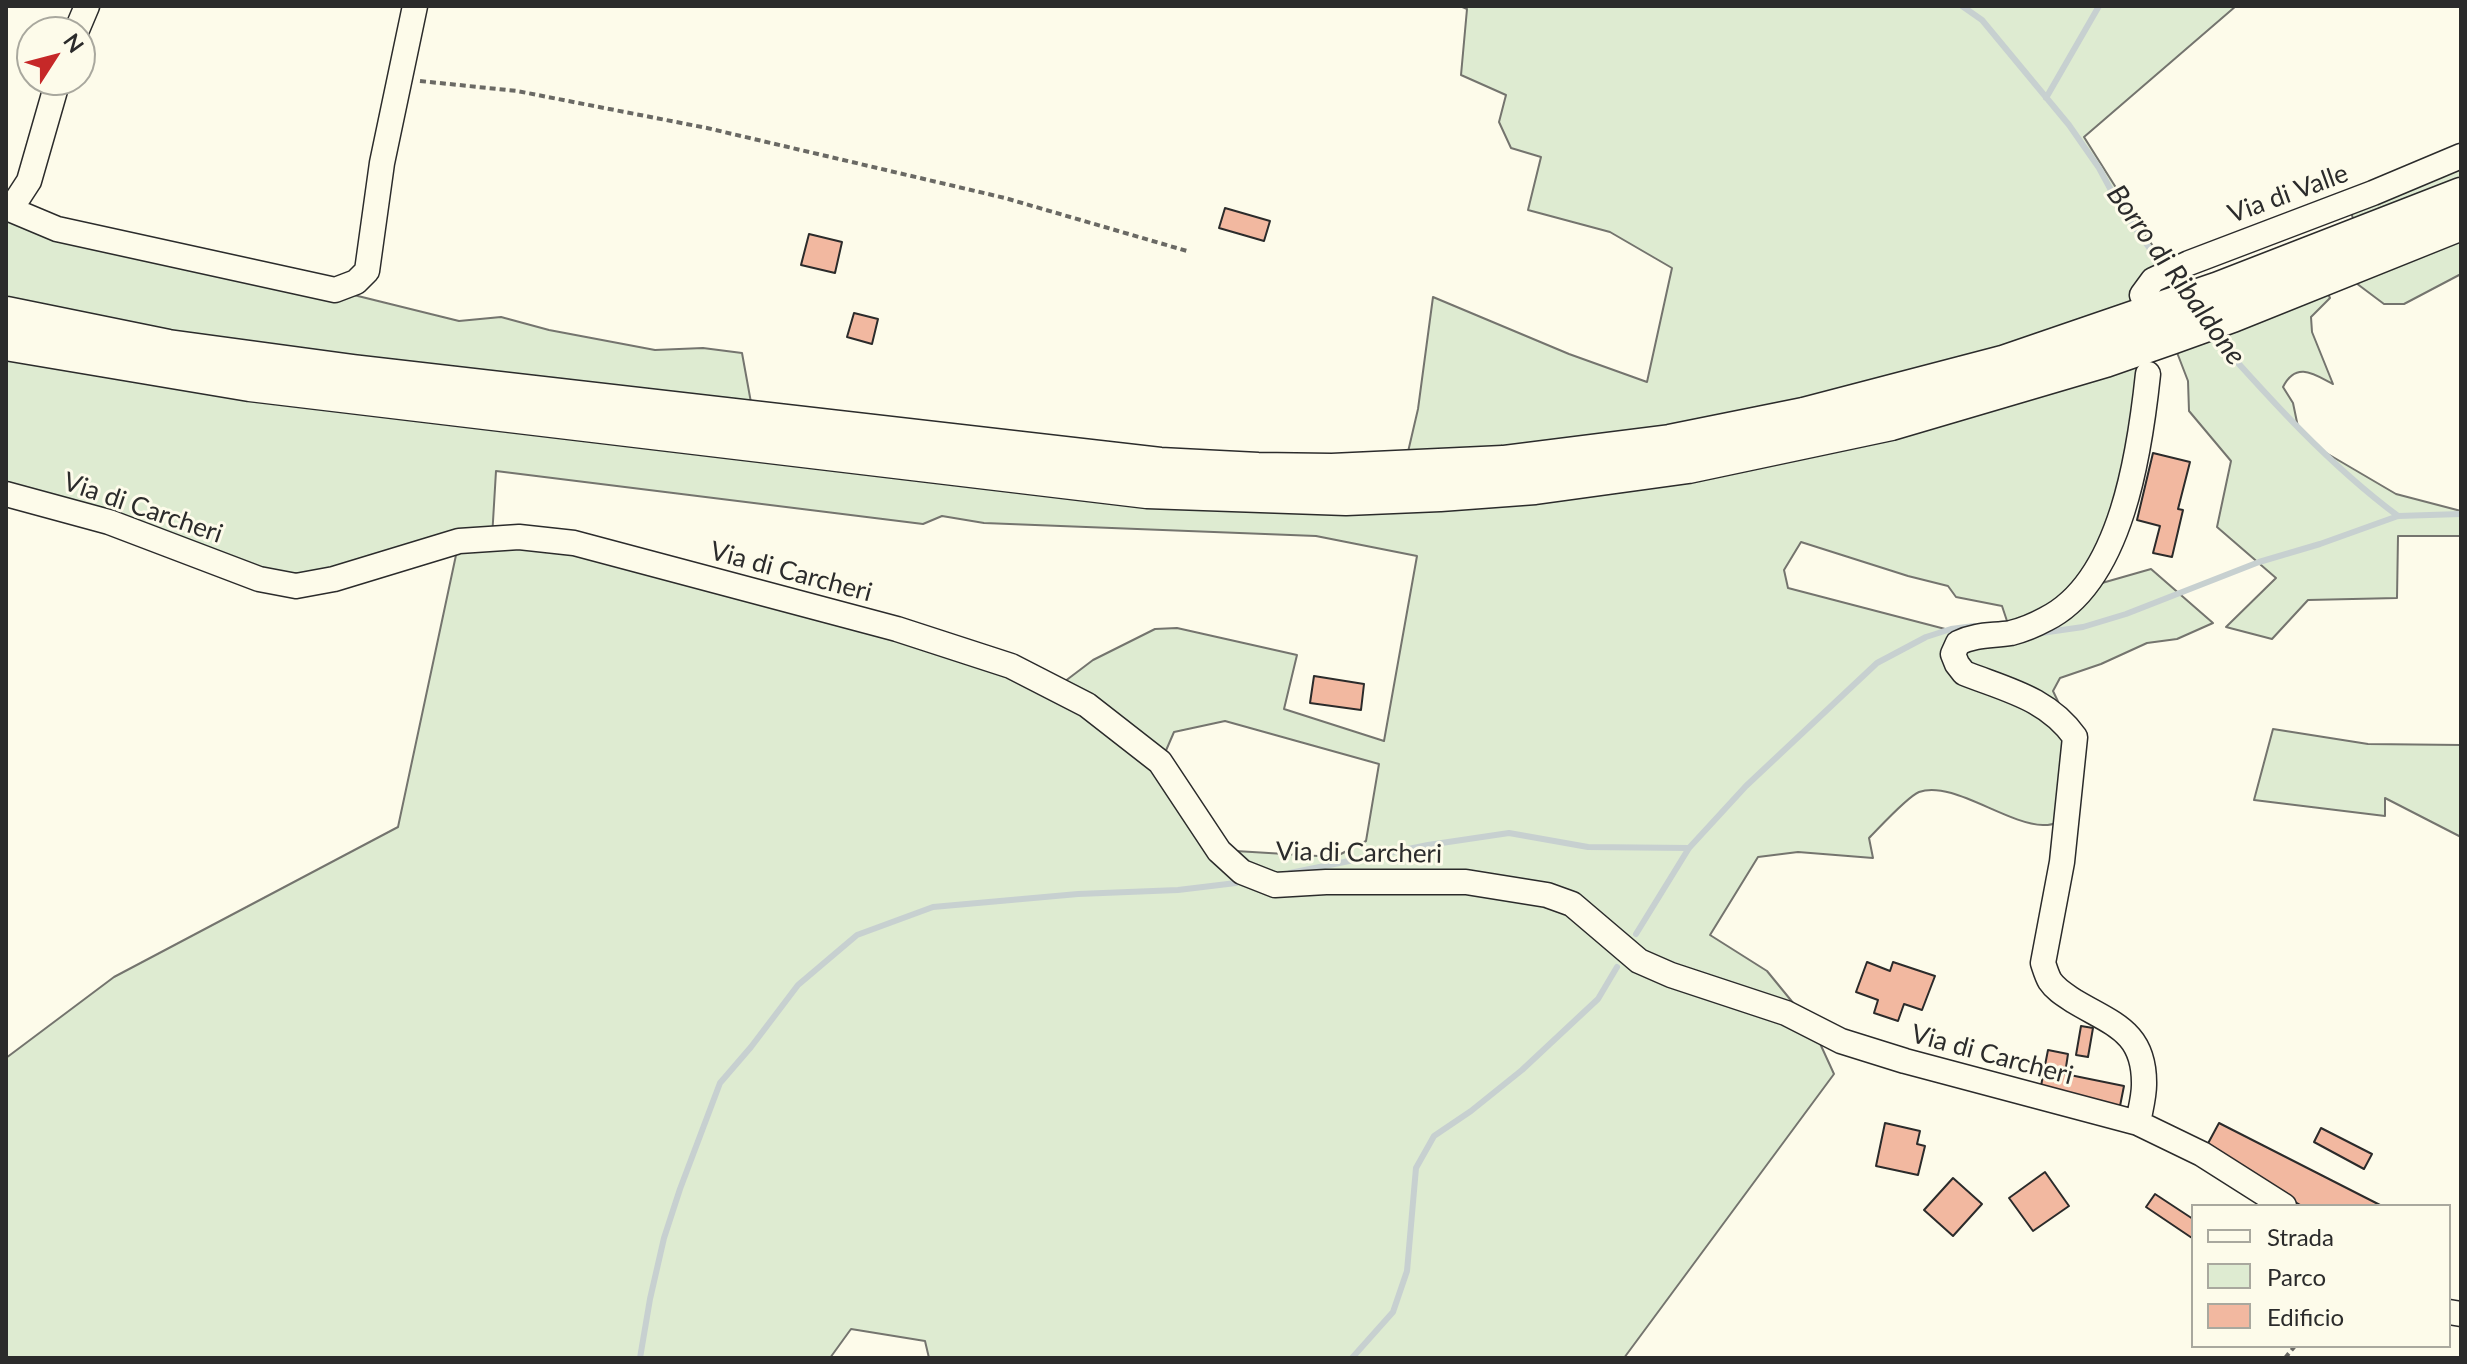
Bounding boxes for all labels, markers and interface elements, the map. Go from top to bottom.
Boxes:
north arrow [16,16,96,96]
text: N [58,28,90,58]
street label: Via di Valle [2224,158,2352,230]
water label: Borro di Ribaldone [2099,178,2253,372]
street label: Via di Carcheri [59,466,227,550]
street label: Via di Carcheri [707,535,875,609]
street label: Via di Carcheri [1276,836,1442,870]
street label: Via di Carcheri [1908,1018,2076,1092]
legend [2191,1204,2451,1348]
text: Strada [2267,1222,2334,1251]
text: Parco [2267,1262,2326,1291]
text: Edificio [2267,1302,2344,1331]

